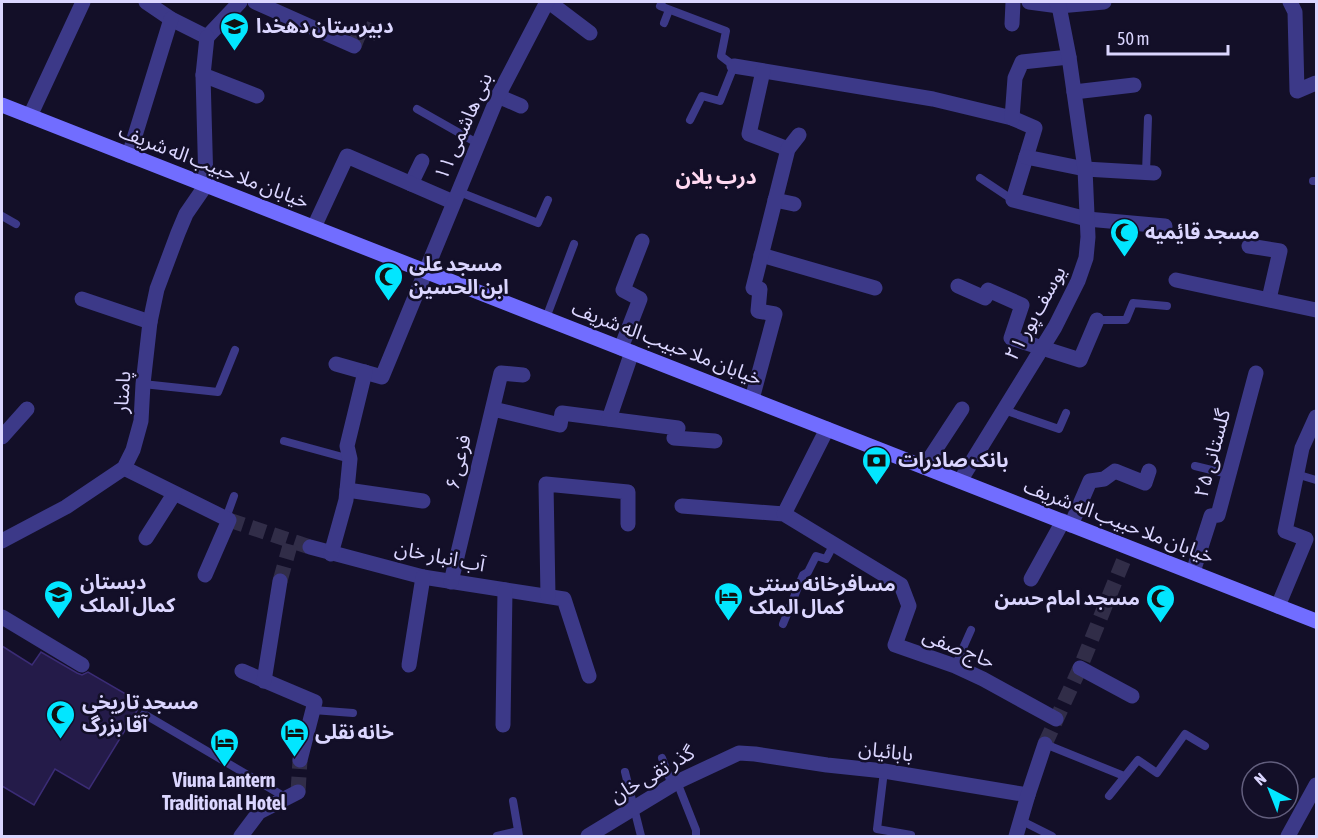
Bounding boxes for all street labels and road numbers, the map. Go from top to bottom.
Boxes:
street label: بنی هاشمی ۱۱ [429,69,497,183]
street label: خیابان ملا حبیب اله شریف [115,119,313,213]
street label: یوسف پور ۲۱ [999,262,1072,365]
street label: خیابان ملا حبیب اله شریف [568,296,766,390]
street label: پامنار [108,370,137,415]
street label: گلستانی ۲۵ [1189,406,1235,500]
street label: فرعی ۶ [440,432,476,492]
street label: خیابان ملا حبیب اله شریف [1020,474,1218,568]
street label: آب انبار خان [393,535,488,577]
street label: حاج صفی [918,623,999,676]
street label: بابائیان [857,736,915,766]
street label: گذر تقی خان [605,740,699,808]

